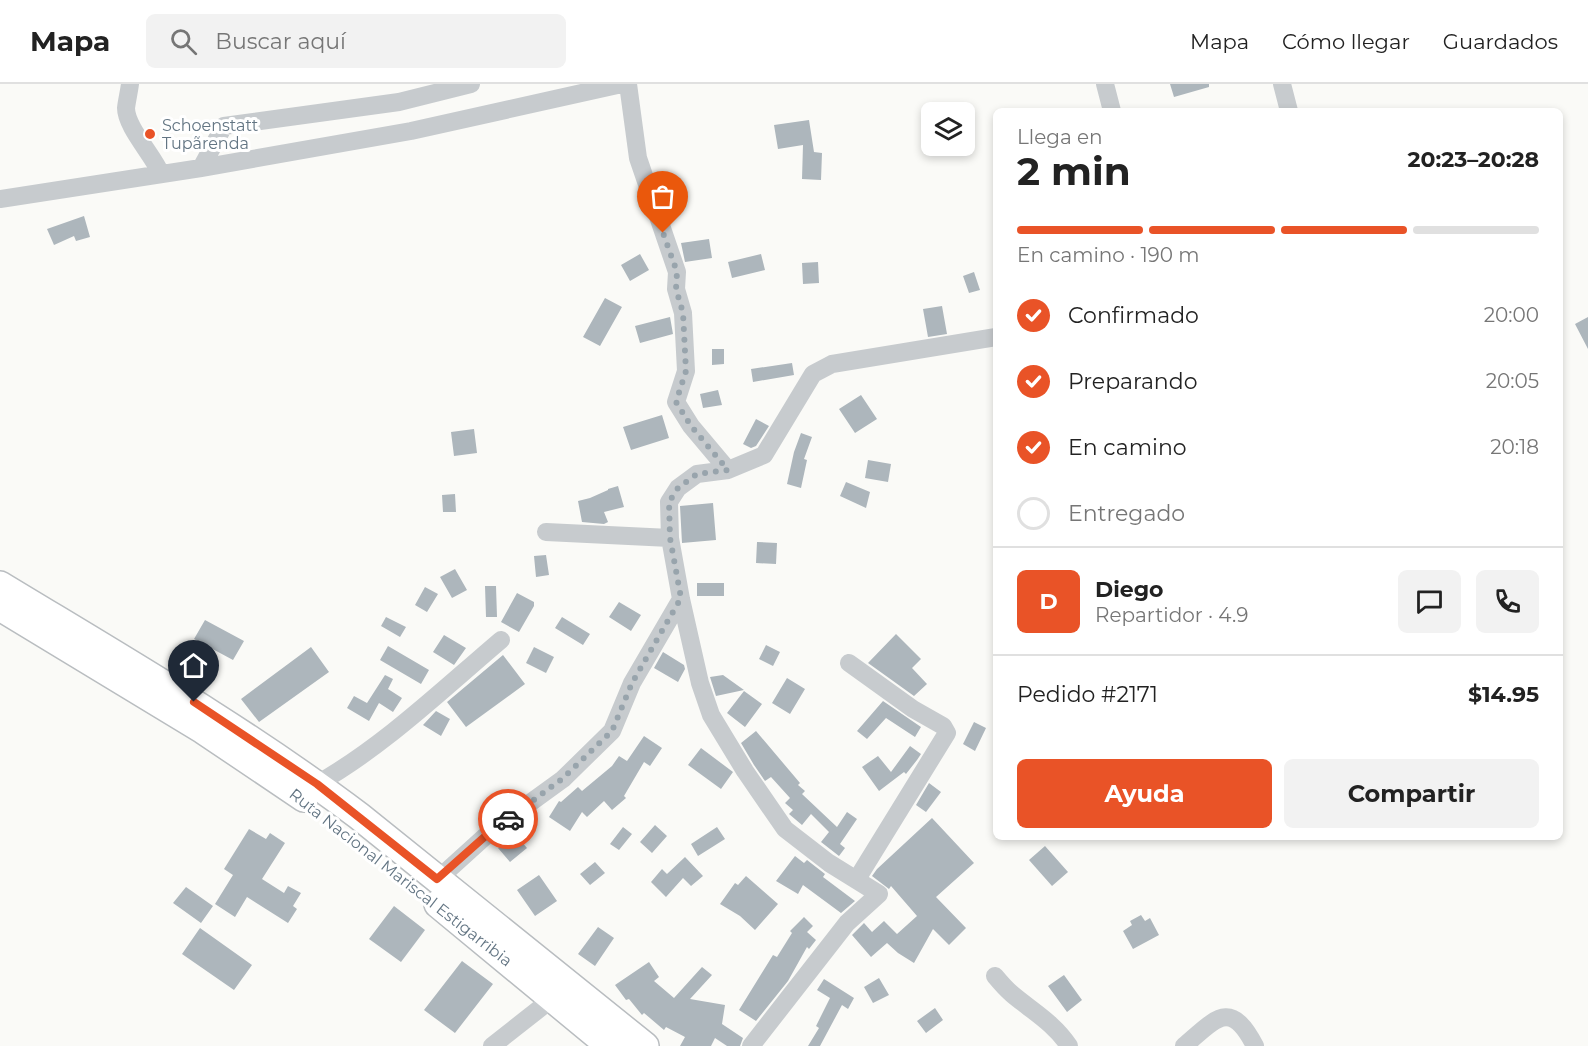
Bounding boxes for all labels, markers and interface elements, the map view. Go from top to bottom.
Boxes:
search box [146,14,566,68]
text: Mapa [30,24,110,58]
icon: search [167,25,200,58]
text: Buscar aquí [215,28,346,55]
text: Mapa [1190,29,1249,54]
text: Cómo llegar [1282,29,1410,54]
text: Guardados [1443,29,1558,54]
map controls [921,102,975,156]
button: layers [921,102,975,156]
place label: Schoenstatt Tupãrenda [162,116,259,153]
text: Llega en [1017,125,1103,149]
marker: Schoenstatt Tupãrenda [143,127,157,141]
text: 20:23–20:28 [1407,146,1539,173]
text: 2 min [1017,147,1131,195]
pin [637,171,688,233]
icon: bag [646,180,679,213]
text: En camino · 190 m [1017,243,1199,267]
icon: check [1017,299,1050,332]
text: Confirmado [1068,302,1199,329]
text: 20:00 [1484,303,1539,327]
icon: check [1017,365,1050,398]
text: Preparando [1068,368,1197,395]
text: 20:05 [1486,369,1539,393]
icon: check [1017,431,1050,464]
text: En camino [1068,434,1187,461]
text: 20:18 [1490,435,1539,459]
text: Entregado [1068,500,1185,527]
button: chat [1398,570,1461,633]
button: phone [1476,570,1539,633]
text: Diego [1095,576,1164,603]
text: D [1039,588,1058,615]
text: Repartidor · 4.9 [1095,603,1248,627]
pin [168,640,219,702]
icon: home [177,649,210,682]
text: Pedido #2171 [1017,681,1158,708]
text: $14.95 [1468,681,1539,708]
button: Ayuda [1017,759,1272,828]
button: Compartir [1284,759,1539,828]
street label: Ruta Nacional Mariscal Estigarribia [285,784,516,970]
courier [478,789,538,849]
icon: car [492,803,525,836]

